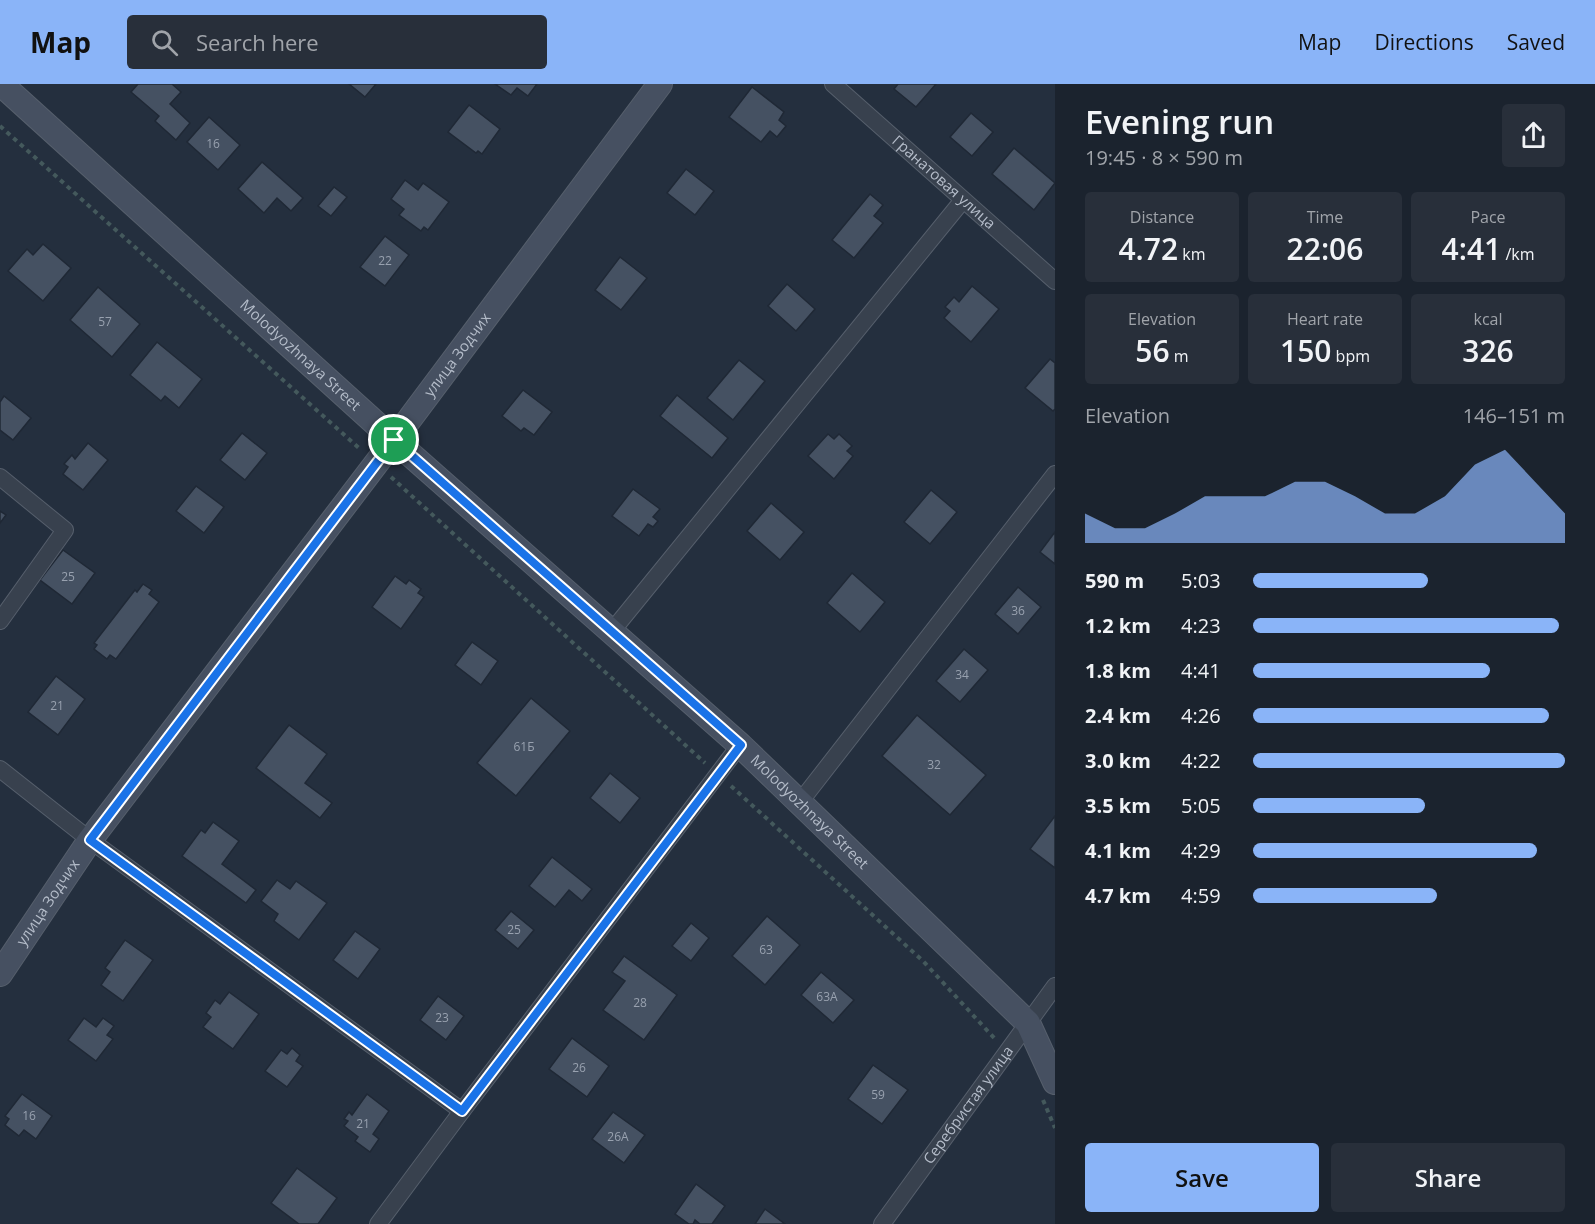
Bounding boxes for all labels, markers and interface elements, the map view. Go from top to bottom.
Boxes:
search box [127,15,547,69]
text: Map [30,23,91,61]
icon: search [148,26,181,59]
text: Search here [196,27,319,57]
text: Map [1298,28,1341,56]
text: Directions [1374,28,1474,56]
text: Saved [1507,28,1565,56]
text: Evening run [1085,99,1274,144]
button: share [1502,104,1565,167]
street label: Гранатовая улица [888,130,1000,233]
house number: 16 [206,135,220,152]
text: 19:45 · 8 × 590 m [1085,144,1243,171]
text: Distance [1130,206,1194,228]
text: Time [1307,206,1343,228]
text: Pace [1470,206,1506,228]
text: 4.72 [1118,228,1178,269]
text: 22:06 [1287,228,1363,269]
text: 4:41 [1442,228,1501,269]
text: km [1178,243,1206,265]
text: /km [1501,243,1534,265]
house number: 22 [378,252,392,269]
street label: Molodyozhnaya Street [236,295,366,414]
street label: улица Зодчих [419,308,495,400]
text: Elevation [1128,308,1196,330]
text: Heart rate [1287,308,1363,330]
text: kcal [1474,308,1503,330]
house number: 57 [98,313,112,330]
text: 56 [1135,330,1170,371]
text: 150 [1280,330,1331,371]
text: 326 [1462,330,1514,371]
text: m [1170,345,1189,367]
text: bpm [1331,345,1370,367]
text: Elevation [1085,402,1170,429]
text: 146–151 m [1463,402,1565,429]
pin [368,414,419,465]
icon: arrive [377,423,410,456]
text: 590 m [1085,567,1144,594]
text: 5:03 [1181,567,1221,594]
house number: 25 [61,568,75,585]
house number: 36 [1011,602,1025,619]
text: 1.2 km [1085,612,1151,639]
text: 4:23 [1181,612,1221,639]
text: 1.8 km [1085,657,1151,684]
text: 4:41 [1181,657,1221,684]
house number: 34 [955,666,969,683]
house number: 21 [50,697,64,714]
text: 2.4 km [1085,702,1151,729]
text: 4:26 [1181,702,1221,729]
house number: 61Б [513,738,535,755]
text: 3.0 km [1085,747,1151,774]
text: 4:22 [1181,747,1221,774]
street label: Molodyozhnaya Street [747,750,873,873]
house number: 32 [927,756,941,773]
text: 3.5 km [1085,792,1151,819]
text: 5:05 [1181,792,1221,819]
text: 4.1 km [1085,837,1151,864]
text: 4:29 [1181,837,1221,864]
street label: улица Зодчих [11,855,83,949]
text: 4.7 km [1085,882,1151,909]
text: 4:59 [1181,882,1221,909]
house number: 25 [507,921,521,938]
house number: 63 [759,941,773,958]
house number: 63А [816,988,838,1005]
house number: 28 [633,994,647,1011]
house number: 23 [435,1009,449,1026]
street label: Серебристая улица [918,1041,1017,1168]
house number: 26 [572,1059,586,1076]
house number: 59 [871,1086,885,1103]
house number: 16 [22,1107,36,1124]
house number: 21 [356,1115,370,1132]
house number: 26А [607,1128,629,1145]
button: Save [1085,1143,1319,1212]
button: Share [1331,1143,1565,1212]

